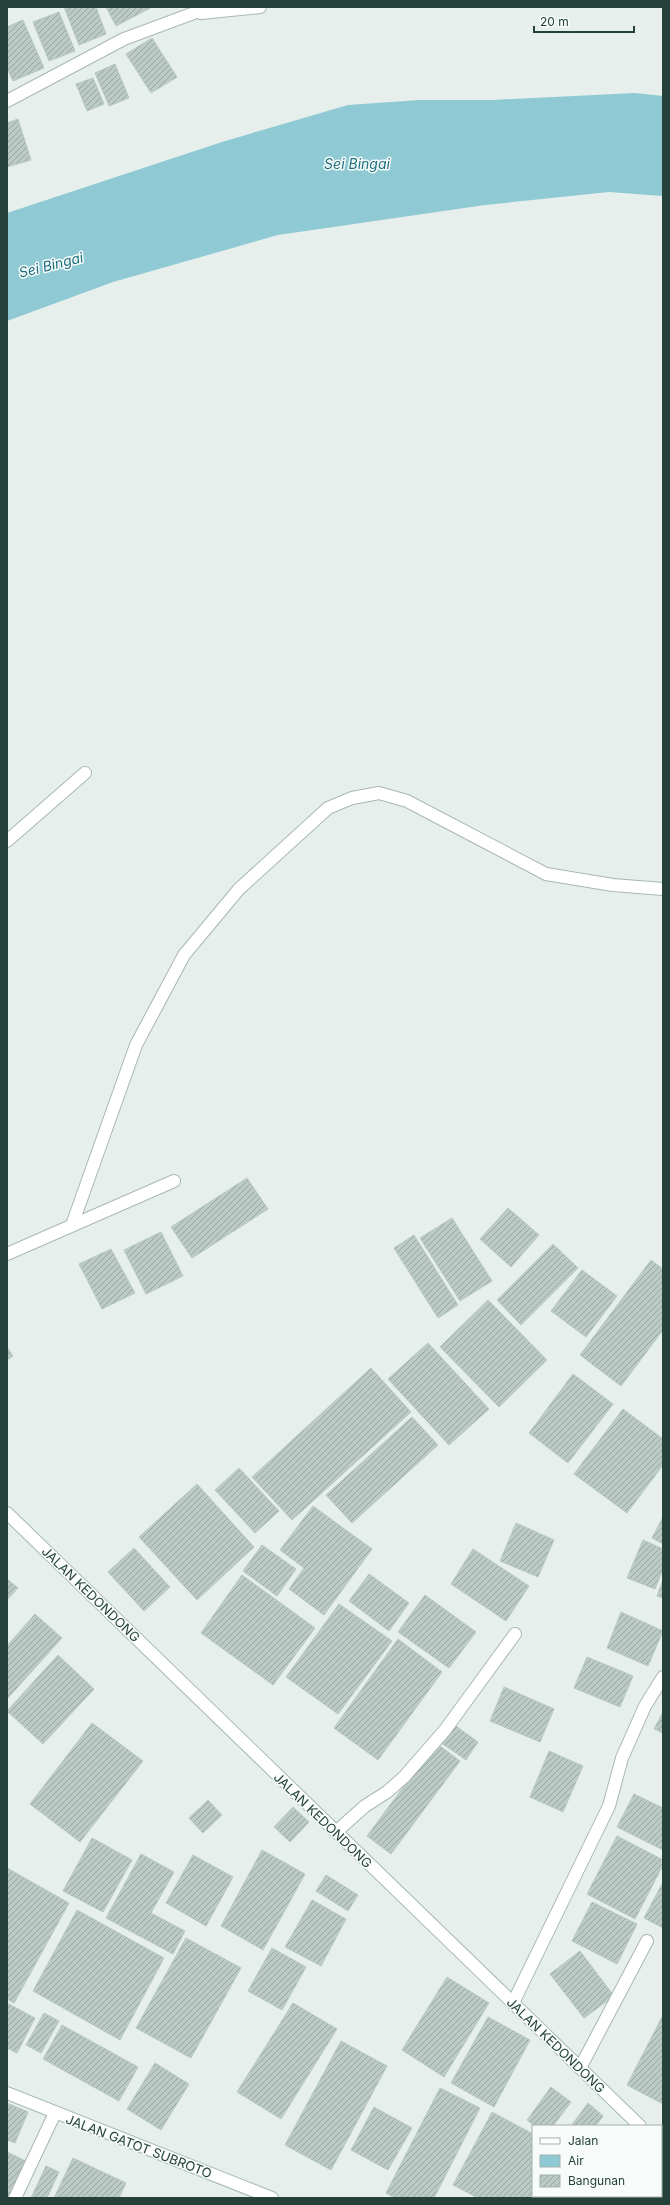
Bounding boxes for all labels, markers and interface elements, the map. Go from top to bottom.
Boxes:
scale bar [534,8,634,34]
text: 20 m [540,14,569,29]
water label: Sei Bingai [324,155,390,172]
water label: Sei Bingai [17,248,85,281]
street label: JALAN KEDONDONG [39,1543,143,1645]
street label: JALAN KEDONDONG [271,1769,375,1871]
street label: JALAN KEDONDONG [504,1994,608,2096]
street label: JALAN GATOT SUBROTO [64,2111,214,2181]
legend [532,2125,662,2197]
text: Jalan [568,2133,598,2148]
text: Air [568,2153,584,2168]
text: Bangunan [568,2173,625,2188]

